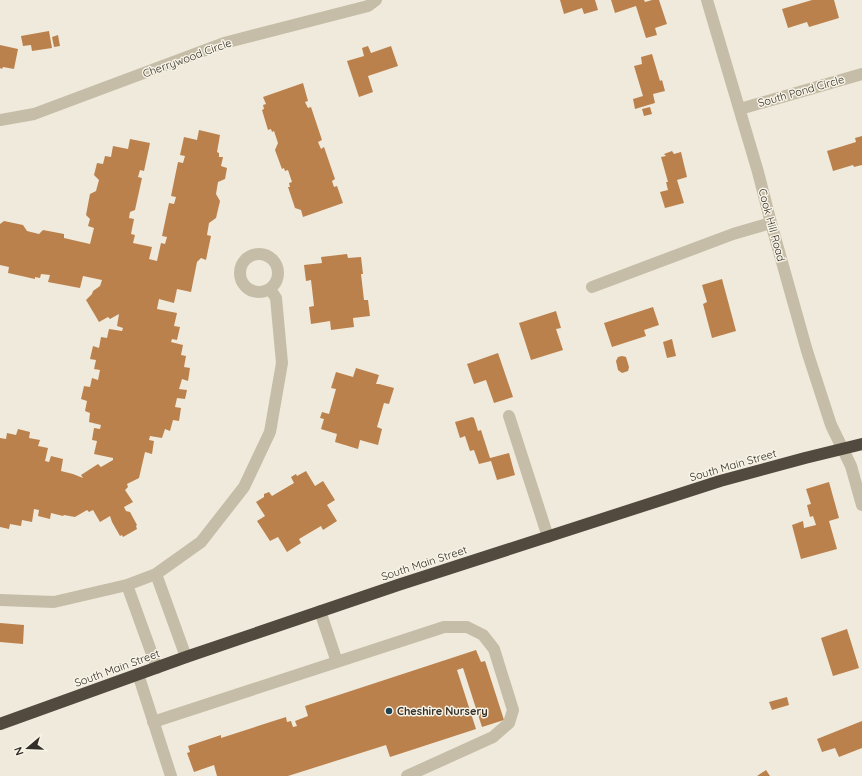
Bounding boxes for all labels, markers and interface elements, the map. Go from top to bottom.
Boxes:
street label: Cherrywood Circle [141,35,233,81]
street label: South Pond Circle [756,72,846,110]
street label: Cook Hill Road [756,187,788,263]
street label: South Main Street [688,446,778,484]
street label: South Main Street [379,542,469,584]
street label: South Main Street [73,646,162,690]
place label: Cheshire Nursery [397,704,488,718]
marker: Cheshire Nursery [384,706,394,716]
north arrow [8,728,48,768]
text: N [11,745,26,757]

